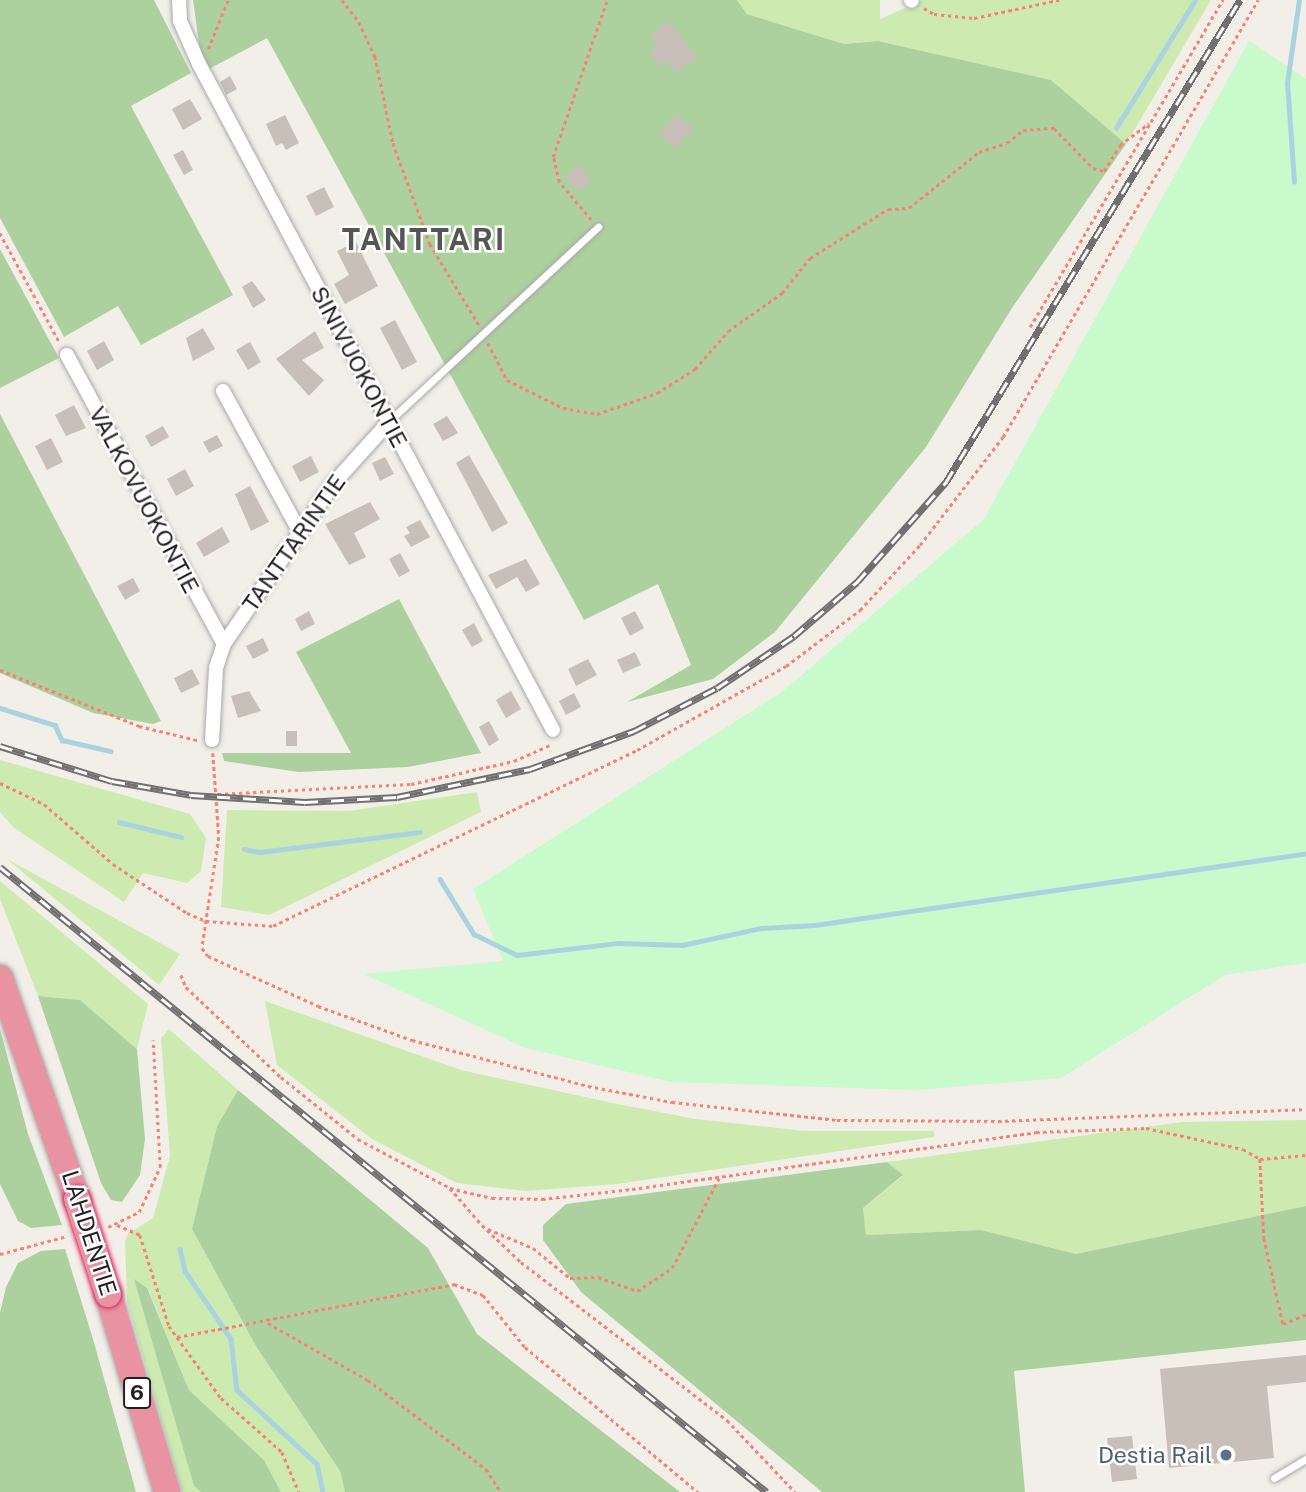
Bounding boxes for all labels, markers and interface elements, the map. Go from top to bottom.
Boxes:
district label: TANTTARI [343,221,505,257]
street label: SINIVUOKONTIE [305,282,413,452]
street label: VALKOVUOKONTIE [83,402,205,598]
street label: TANTTARINTIE [236,469,352,617]
street label: LAHDENTIE [56,1167,122,1299]
road number: 6 [123,1376,151,1410]
place label: Destia Rail [1098,1441,1212,1469]
marker: Destia Rail [1218,1447,1234,1463]

